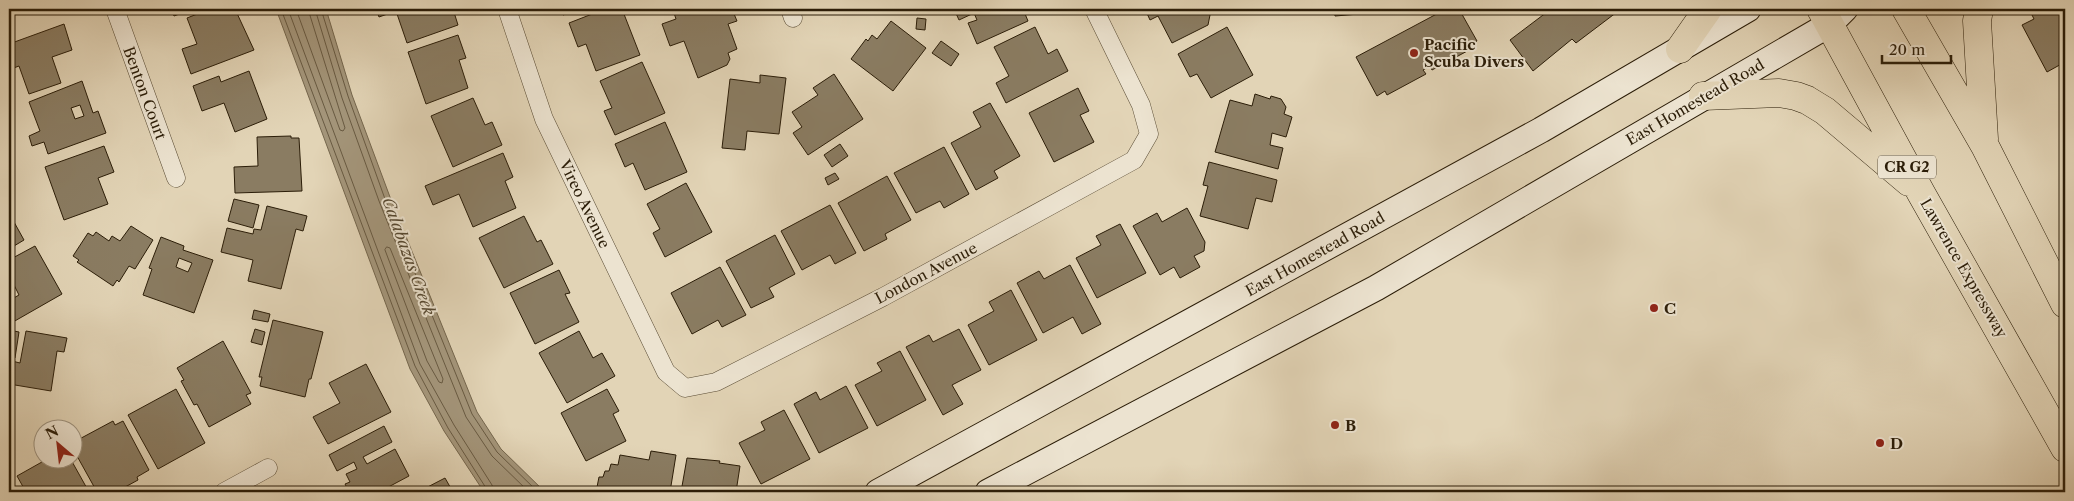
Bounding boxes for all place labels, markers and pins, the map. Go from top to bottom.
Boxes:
place label: Pacific Scuba Divers [1424,35,1524,71]
marker: Pacific Scuba Divers [1408,47,1420,59]
place label: C [1664,299,1676,318]
marker: C [1648,302,1660,314]
place label: B [1345,416,1356,435]
marker: B [1329,419,1341,431]
place label: D [1890,434,1903,453]
marker: D [1874,437,1886,449]

